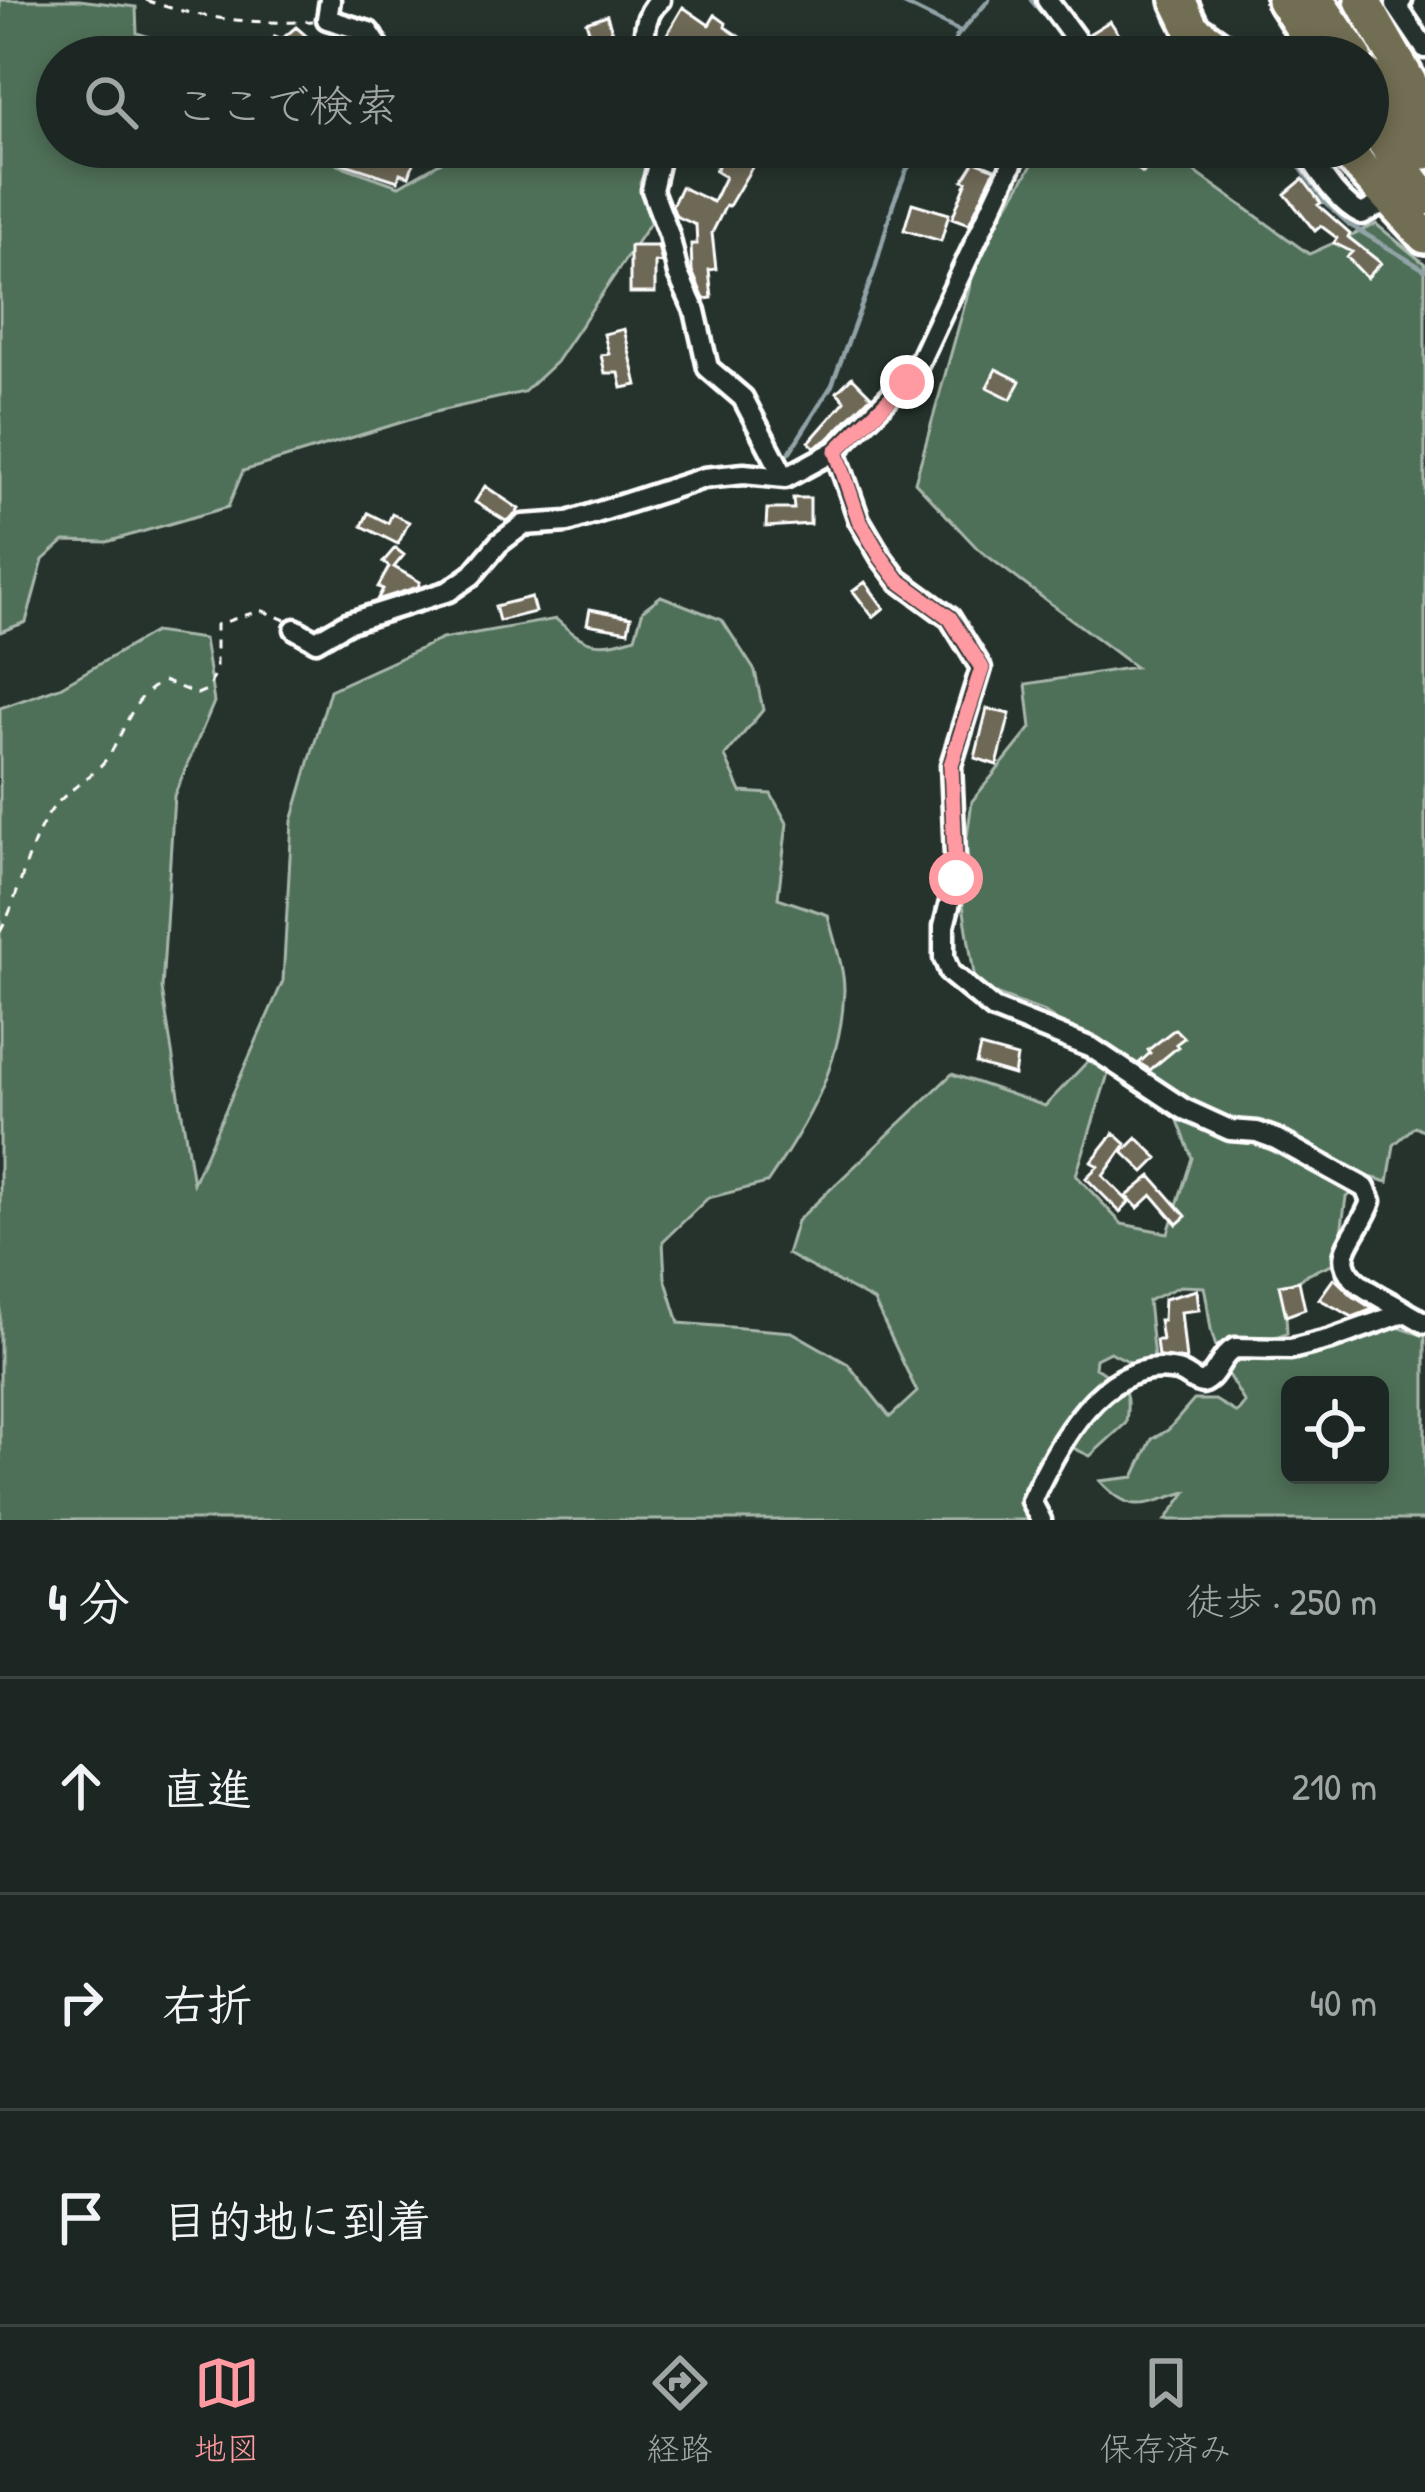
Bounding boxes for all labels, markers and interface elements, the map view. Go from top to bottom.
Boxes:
search box [36,36,1389,168]
icon: search [78,69,144,135]
text: ここで検索 [174,74,399,135]
route end [880,355,934,409]
route start [929,851,983,905]
map controls [1281,1376,1389,1484]
button: locate [1281,1376,1389,1484]
text: 4 分 [48,1567,130,1636]
text: 徒歩 · 250 m [1186,1574,1377,1627]
icon: ahead [48,1753,114,1819]
text: 直進 [162,1758,252,1819]
text: 210 m [1292,1759,1377,1812]
icon: right [48,1969,114,2035]
text: 右折 [162,1974,252,2035]
text: 40 m [1309,1975,1377,2028]
icon: arrive [48,2185,114,2251]
text: 目的地に到着 [162,2190,432,2251]
tab: 地図 [194,2350,260,2470]
tab: 経路 [647,2350,713,2470]
tab: 保存済み [1100,2350,1232,2470]

